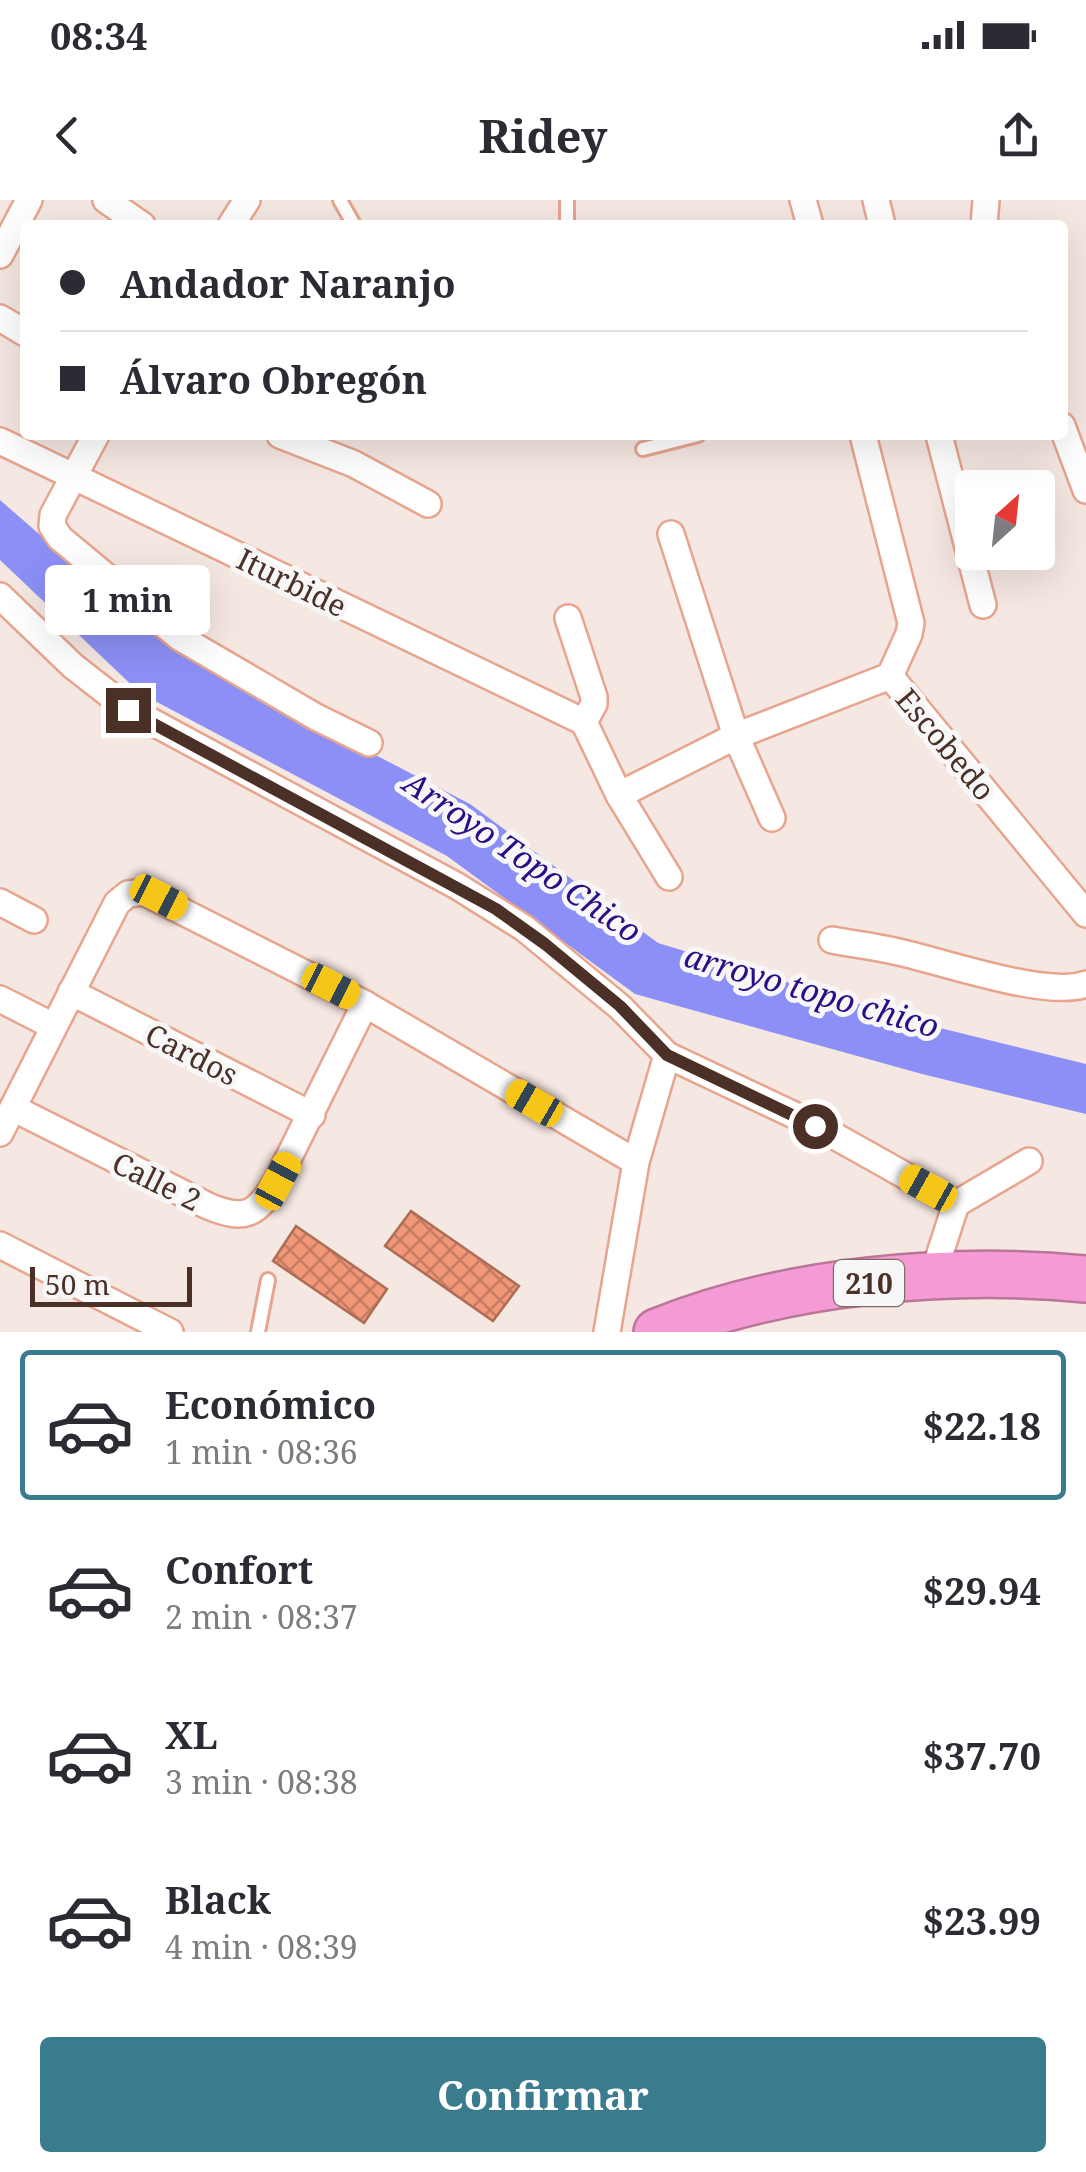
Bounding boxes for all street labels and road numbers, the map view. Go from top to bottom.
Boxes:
street label: Iturbide [230,538,354,626]
street label: Escobedo [887,679,1005,809]
street label: Cardos [139,1013,245,1095]
street label: Calle 2 [106,1142,208,1220]
road number: 210 [834,1260,904,1306]

